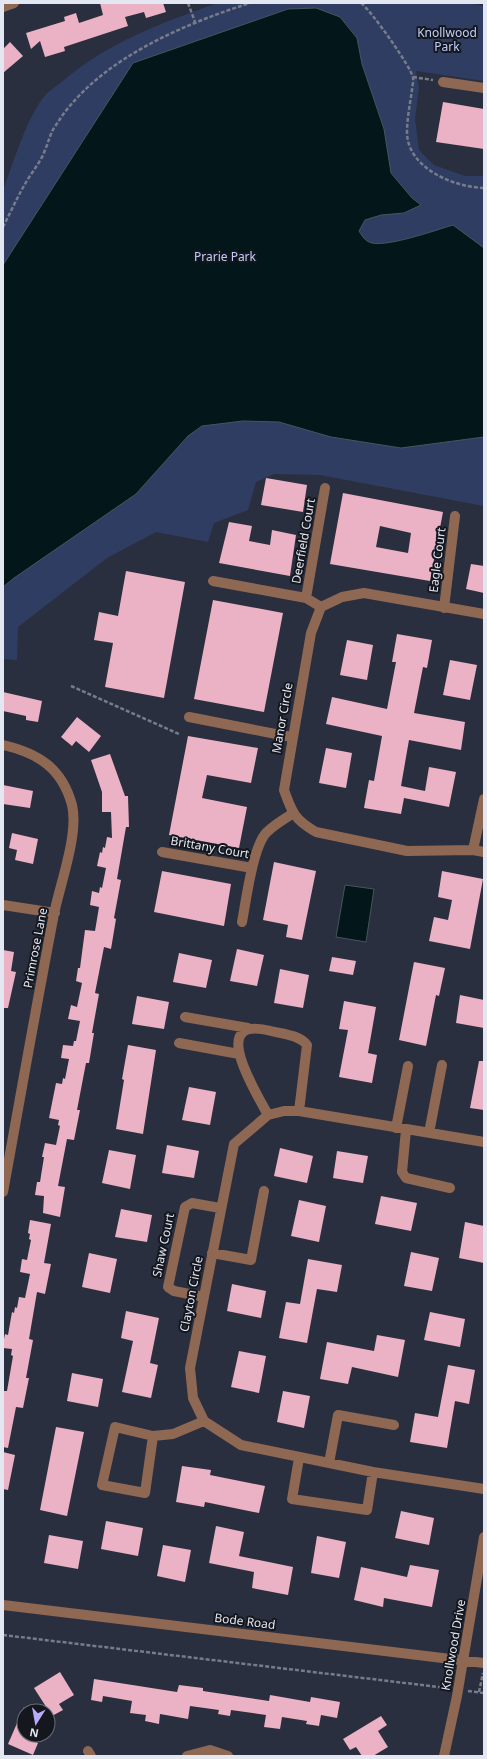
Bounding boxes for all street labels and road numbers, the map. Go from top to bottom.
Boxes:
street label: Deerfield Court [287,496,319,585]
street label: Eagle Court [425,526,449,593]
street label: Manor Circle [267,681,297,755]
street label: Brittany Court [169,832,251,862]
street label: Primrose Lane [19,906,51,990]
street label: Shaw Court [148,1211,178,1278]
street label: Clayton Circle [175,1255,207,1333]
street label: Knollwood Drive [437,1598,469,1692]
street label: Bode Road [214,1609,276,1633]

